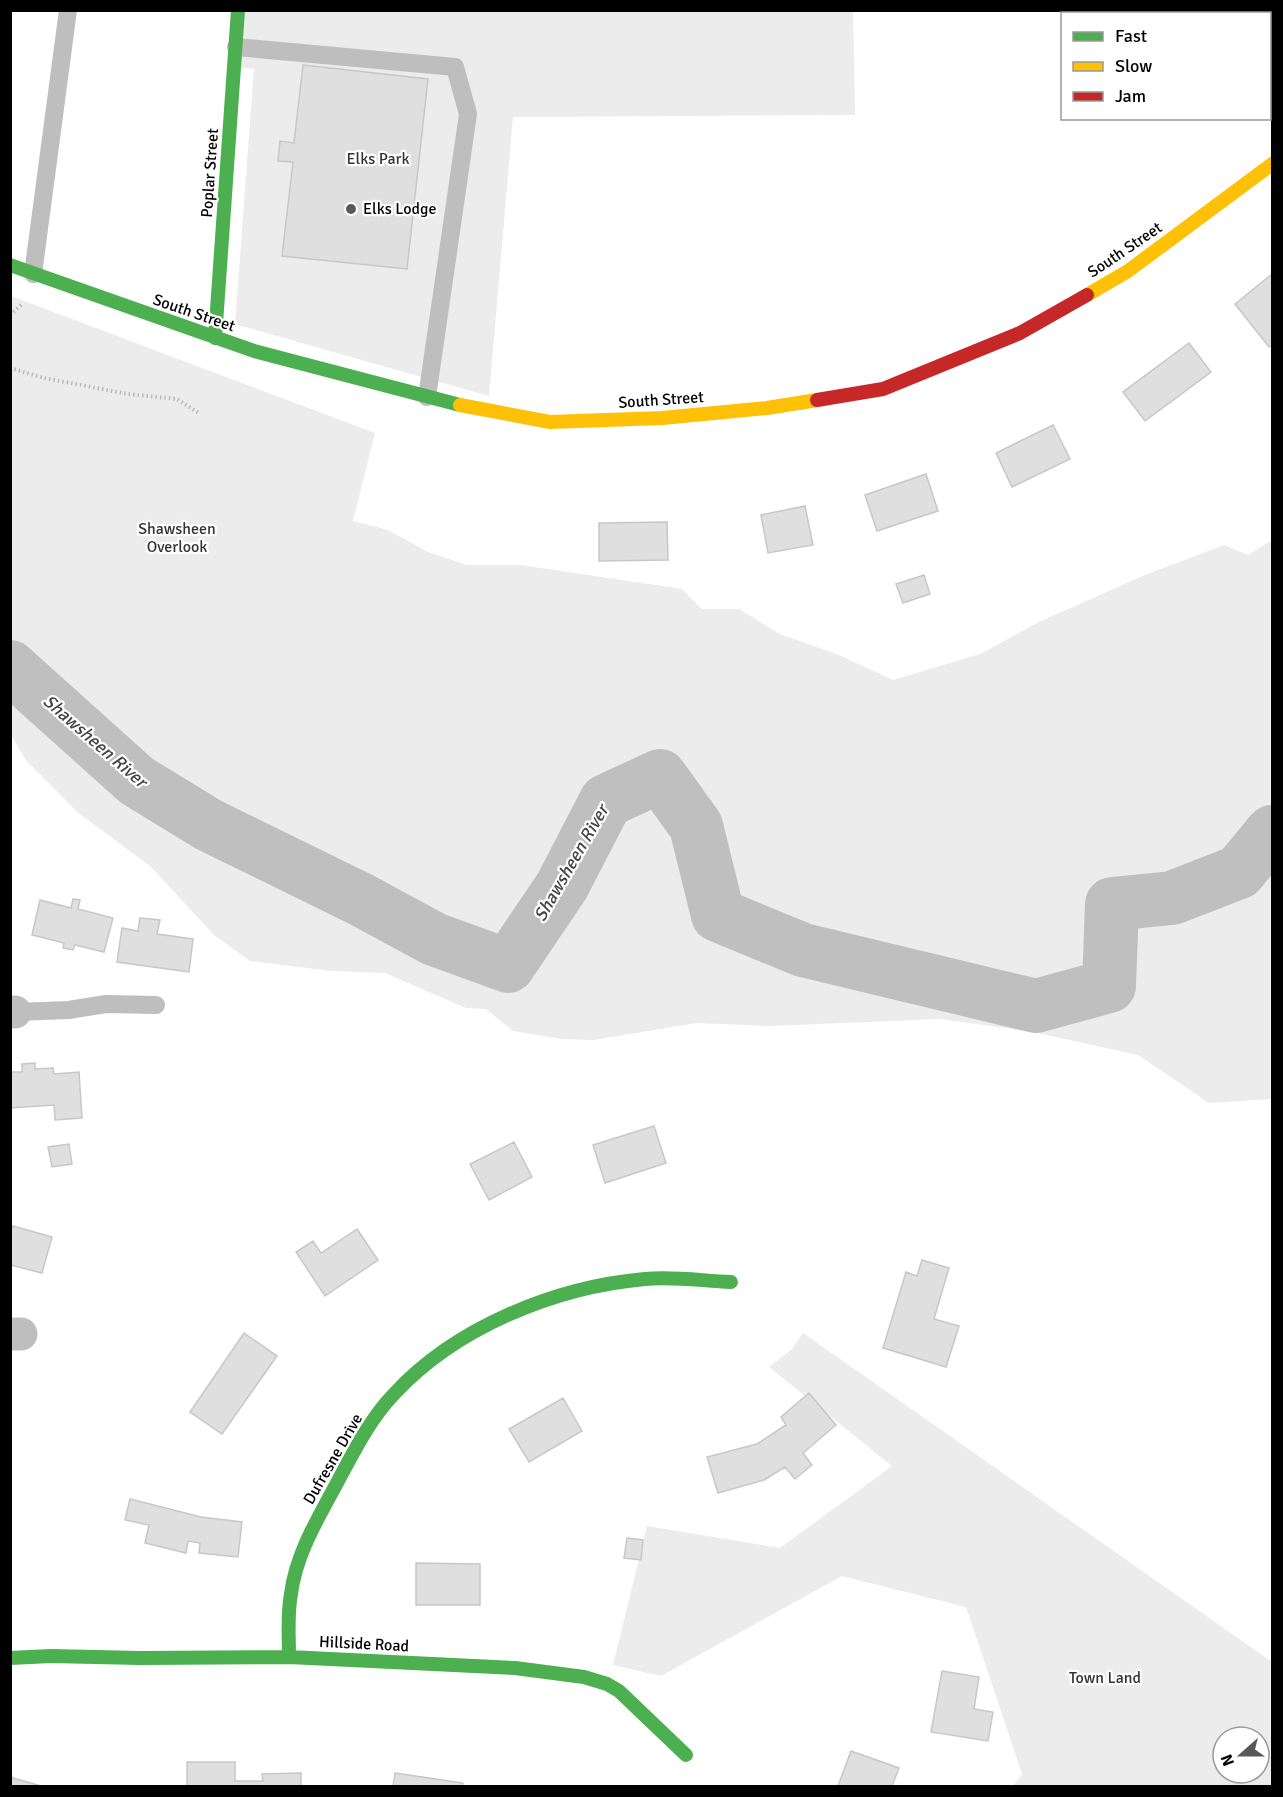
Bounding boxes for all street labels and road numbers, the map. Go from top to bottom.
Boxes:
street label: Poplar Street [197,127,223,218]
street label: South Street [1084,218,1166,282]
street label: South Street [150,290,238,336]
street label: South Street [618,387,705,413]
street label: Dufresne Drive [299,1410,367,1508]
street label: Hillside Road [319,1632,409,1656]

